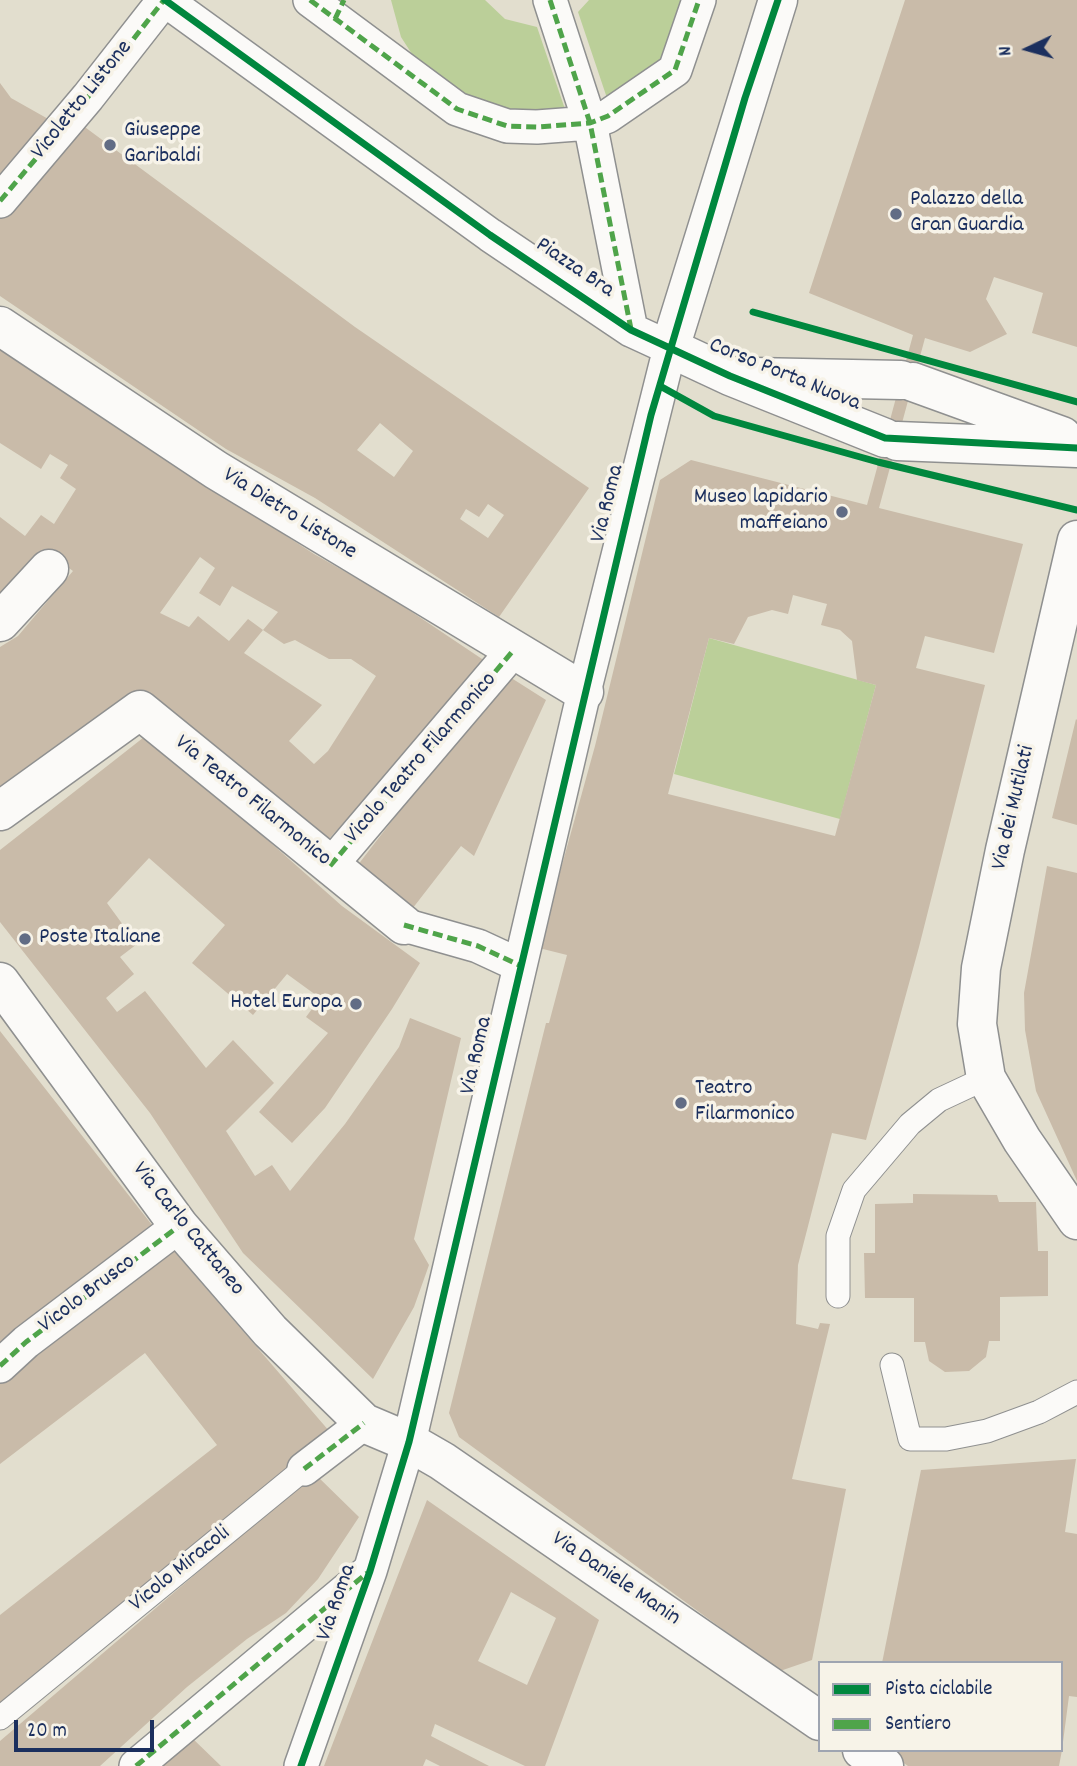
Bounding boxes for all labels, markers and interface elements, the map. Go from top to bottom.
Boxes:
north arrow [993,14,1063,84]
street label: Vicoletto Listone [26,36,140,166]
text: N [993,45,1020,57]
place label: Giuseppe Garibaldi [124,118,201,172]
marker: Giuseppe Garibaldi [102,137,118,153]
place label: Palazzo della Gran Guardia [910,187,1023,241]
marker: Palazzo della Gran Guardia [888,206,904,222]
street label: Piazza Bra [529,233,619,305]
street label: Corso Porta Nuova [704,333,864,419]
street label: Via Roma [586,462,632,546]
street label: Via Dietro Listone [217,463,361,567]
place label: Museo lapidario maffeiano [694,485,828,539]
marker: Museo lapidario maffeiano [834,504,850,520]
street label: Vicolo Teatro Filarmonico [340,668,504,850]
street label: Via Teatro Filarmonico [168,730,336,874]
street label: Via dei Mutilati [987,743,1043,873]
place label: Poste Italiane [39,925,161,953]
marker: Poste Italiane [17,931,33,947]
place label: Hotel Europa [230,990,342,1018]
marker: Hotel Europa [348,996,364,1012]
street label: Via Roma [456,1014,500,1098]
place label: Teatro Filarmonico [695,1076,795,1130]
marker: Teatro Filarmonico [673,1095,689,1111]
street label: Via Carlo Cattaneo [125,1158,249,1302]
street label: Vicolo Brusco [34,1250,142,1340]
street label: Vicolo Miracoli [125,1521,237,1619]
street label: Via Daniele Manin [545,1527,685,1633]
street label: Via Roma [312,1561,364,1645]
legend [818,1661,1063,1752]
text: Pista ciclabile [885,1675,992,1705]
scale bar [18,1706,158,1750]
text: Sentiero [885,1710,951,1740]
text: 20 m [27,1717,67,1747]

